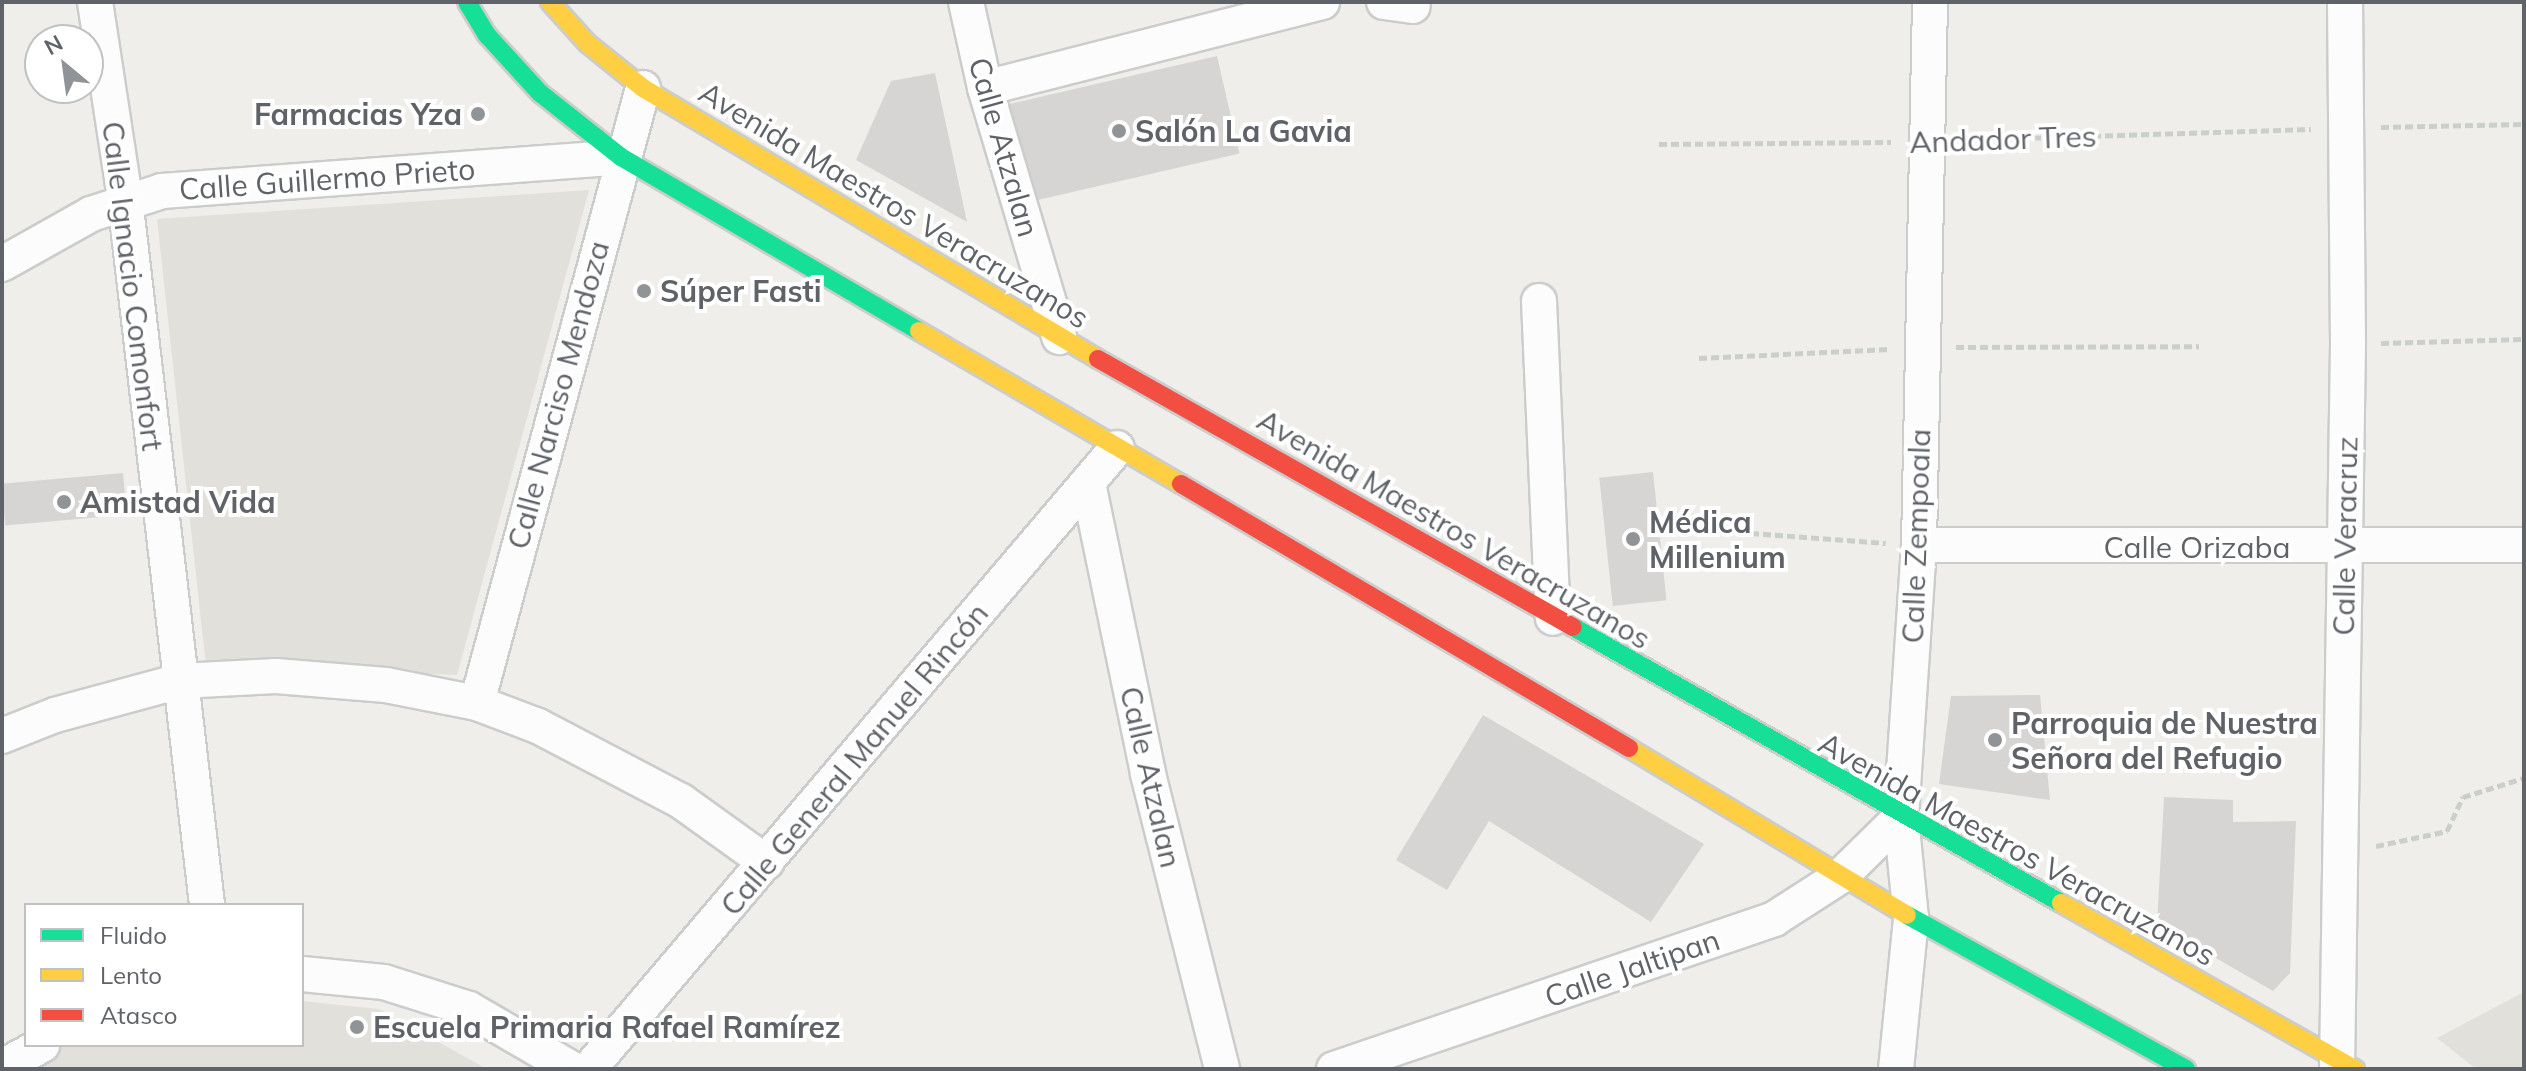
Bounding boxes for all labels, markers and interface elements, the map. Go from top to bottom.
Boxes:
north arrow [24,24,104,104]
text: N [39,28,67,61]
street label: Calle Atzalan [961,53,1047,241]
street label: Avenida Maestros Veracruzanos [693,74,1095,336]
place label: Farmacias Yza [254,96,462,132]
marker: Farmacias Yza [469,105,487,123]
place label: Salón La Gavia [1135,113,1352,149]
street label: Andador Tres [1909,118,2097,160]
street label: Calle Ignacio Comonfort [95,119,171,453]
marker: Salón La Gavia [1110,122,1128,140]
street label: Calle Guillermo Prieto [178,151,476,207]
street label: Calle Narciso Mendoza [500,237,616,553]
place label: Súper Fasti [660,273,822,309]
marker: Súper Fasti [635,282,653,300]
street label: Avenida Maestros Veracruzanos [1251,401,1657,657]
street label: Calle Zempoala [1894,428,1938,644]
street label: Calle Veracruz [2325,436,2365,636]
place label: Amistad Vida [80,484,276,520]
marker: Amistad Vida [55,493,73,511]
place label: Médica Millenium [1649,504,1786,574]
street label: Calle Orizaba [2103,529,2291,565]
marker: Médica Millenium [1624,530,1642,548]
street label: Calle General Manuel Rincón [713,595,995,923]
street label: Calle Atzalan [1113,683,1189,871]
place label: Parroquia de Nuestra Señora del Refugio [2011,705,2318,776]
street label: Avenida Maestros Veracruzanos [1812,725,2222,973]
marker: Parroquia de Nuestra Señora del Refugio [1986,731,2004,749]
legend [24,903,304,1047]
text: Fluido [100,920,167,950]
street label: Calle Jaltipan [1540,921,1724,1015]
text: Lento [100,960,162,990]
text: Atasco [100,1000,177,1030]
place label: Escuela Primaria Rafael Ramírez [373,1009,840,1045]
marker: Escuela Primaria Rafael Ramírez [348,1018,366,1036]

